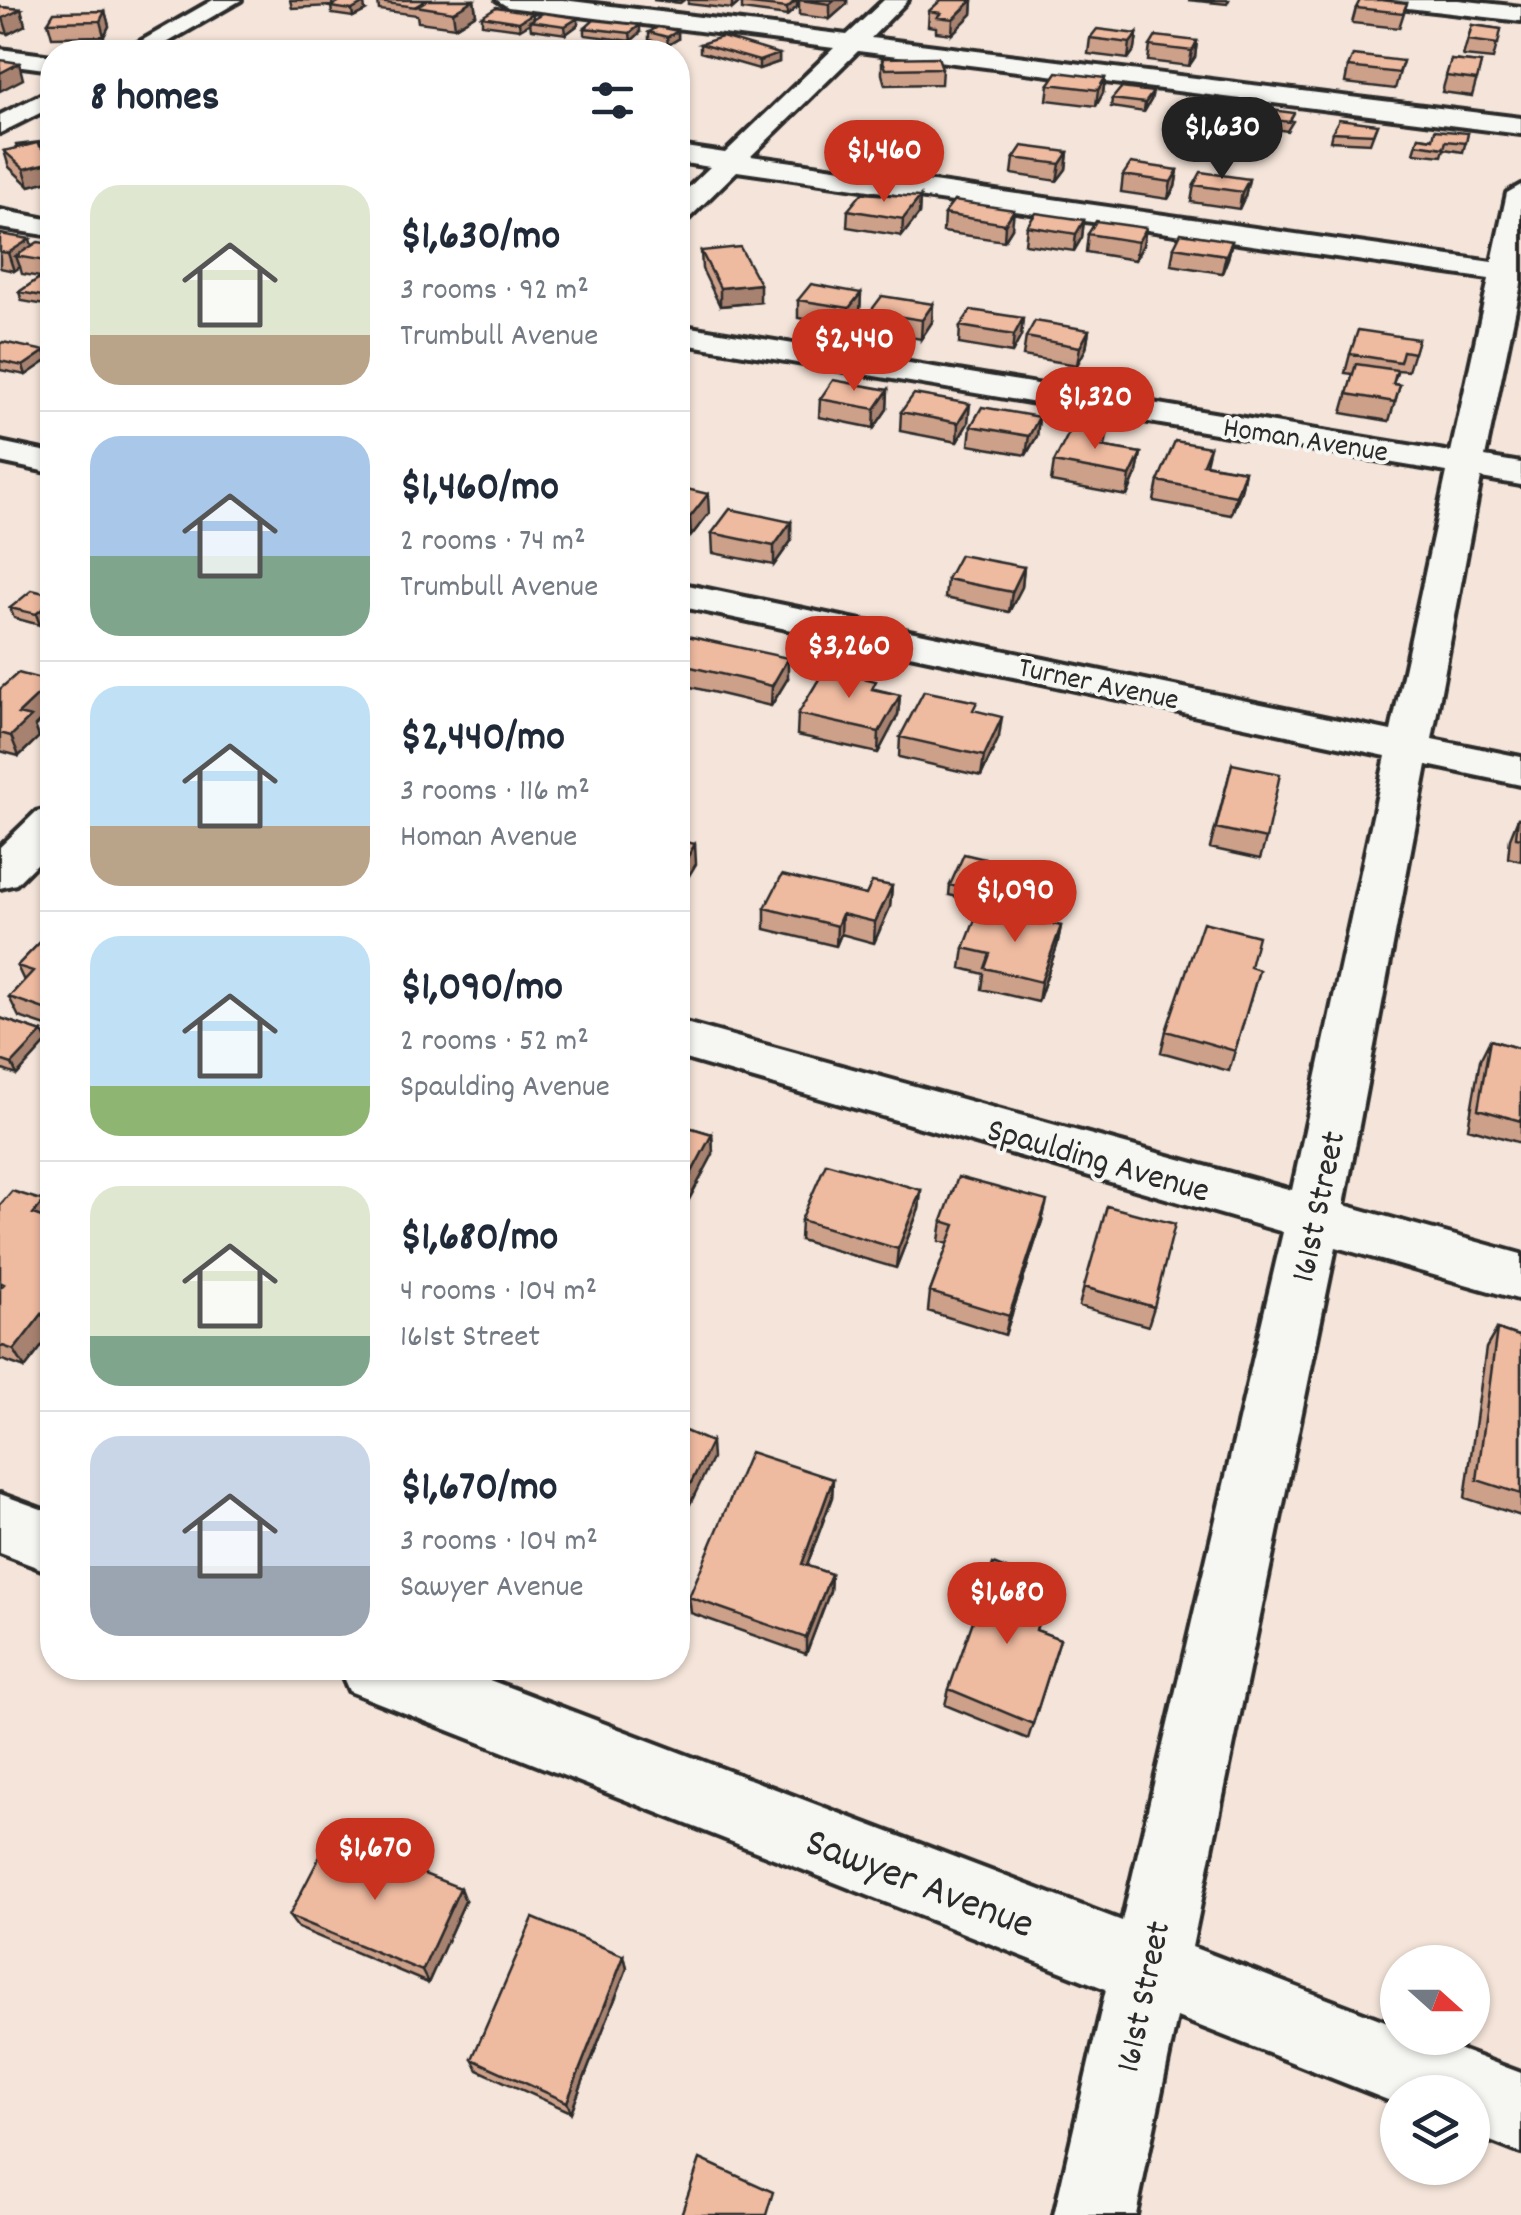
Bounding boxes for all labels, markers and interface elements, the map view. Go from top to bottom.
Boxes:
text: 8 homes [90,70,219,130]
icon: filters [585,73,640,128]
pin: $1,630 [1141,97,1303,182]
text: $1,630 [1184,106,1260,152]
pin: $1,460 [803,120,965,205]
text: $1,460 [846,129,922,175]
text: $1,630/mo [400,209,560,269]
icon: home [170,225,290,345]
text: 3 rooms · 92 m² [400,269,589,315]
pin: $2,440 [773,309,935,394]
text: Trumbull Avenue [400,315,598,361]
text: $2,440 [814,318,894,364]
pin: $1,320 [1014,367,1176,452]
text: $1,320 [1058,376,1132,422]
street label: Homan Avenue [1220,408,1391,477]
text: $1,460/mo [400,460,559,520]
icon: home [170,476,290,596]
text: 2 rooms · 74 m² [400,520,586,566]
text: Trumbull Avenue [400,566,598,612]
pin: $3,260 [768,616,930,701]
text: $3,260 [807,625,891,671]
street label: Turner Avenue [1014,648,1182,724]
text: $2,440/mo [400,710,565,770]
icon: home [170,726,290,846]
text: 3 rooms · 116 m² [400,770,590,816]
text: Homan Avenue [400,816,577,862]
pin: $1,090 [934,860,1096,945]
text: $1,090 [976,869,1054,915]
text: $1,090/mo [400,960,563,1020]
icon: home [170,976,290,1096]
text: 2 rooms · 52 m² [400,1020,589,1066]
text: Spaulding Avenue [400,1066,610,1112]
street label: Spaulding Avenue [980,1107,1215,1218]
street label: 161st Street [1281,1127,1361,1287]
text: $1,680/mo [400,1210,558,1270]
icon: home [170,1226,290,1346]
text: 4 rooms · 104 m² [400,1270,597,1316]
text: 161st Street [400,1316,540,1362]
text: $1,670/mo [400,1460,558,1520]
icon: home [170,1476,290,1596]
text: 3 rooms · 104 m² [400,1520,598,1566]
pin: $1,680 [926,1562,1088,1647]
text: Sawyer Avenue [400,1566,584,1612]
text: $1,680 [969,1571,1045,1617]
street label: Sawyer Avenue [795,1815,1042,1958]
pin: $1,670 [294,1818,456,1903]
text: $1,670 [338,1827,412,1873]
street label: 161st Street [1106,1917,1186,2077]
north arrow [1380,1945,1490,2055]
map controls [1380,1945,1490,2185]
button: layers [1380,2075,1490,2185]

